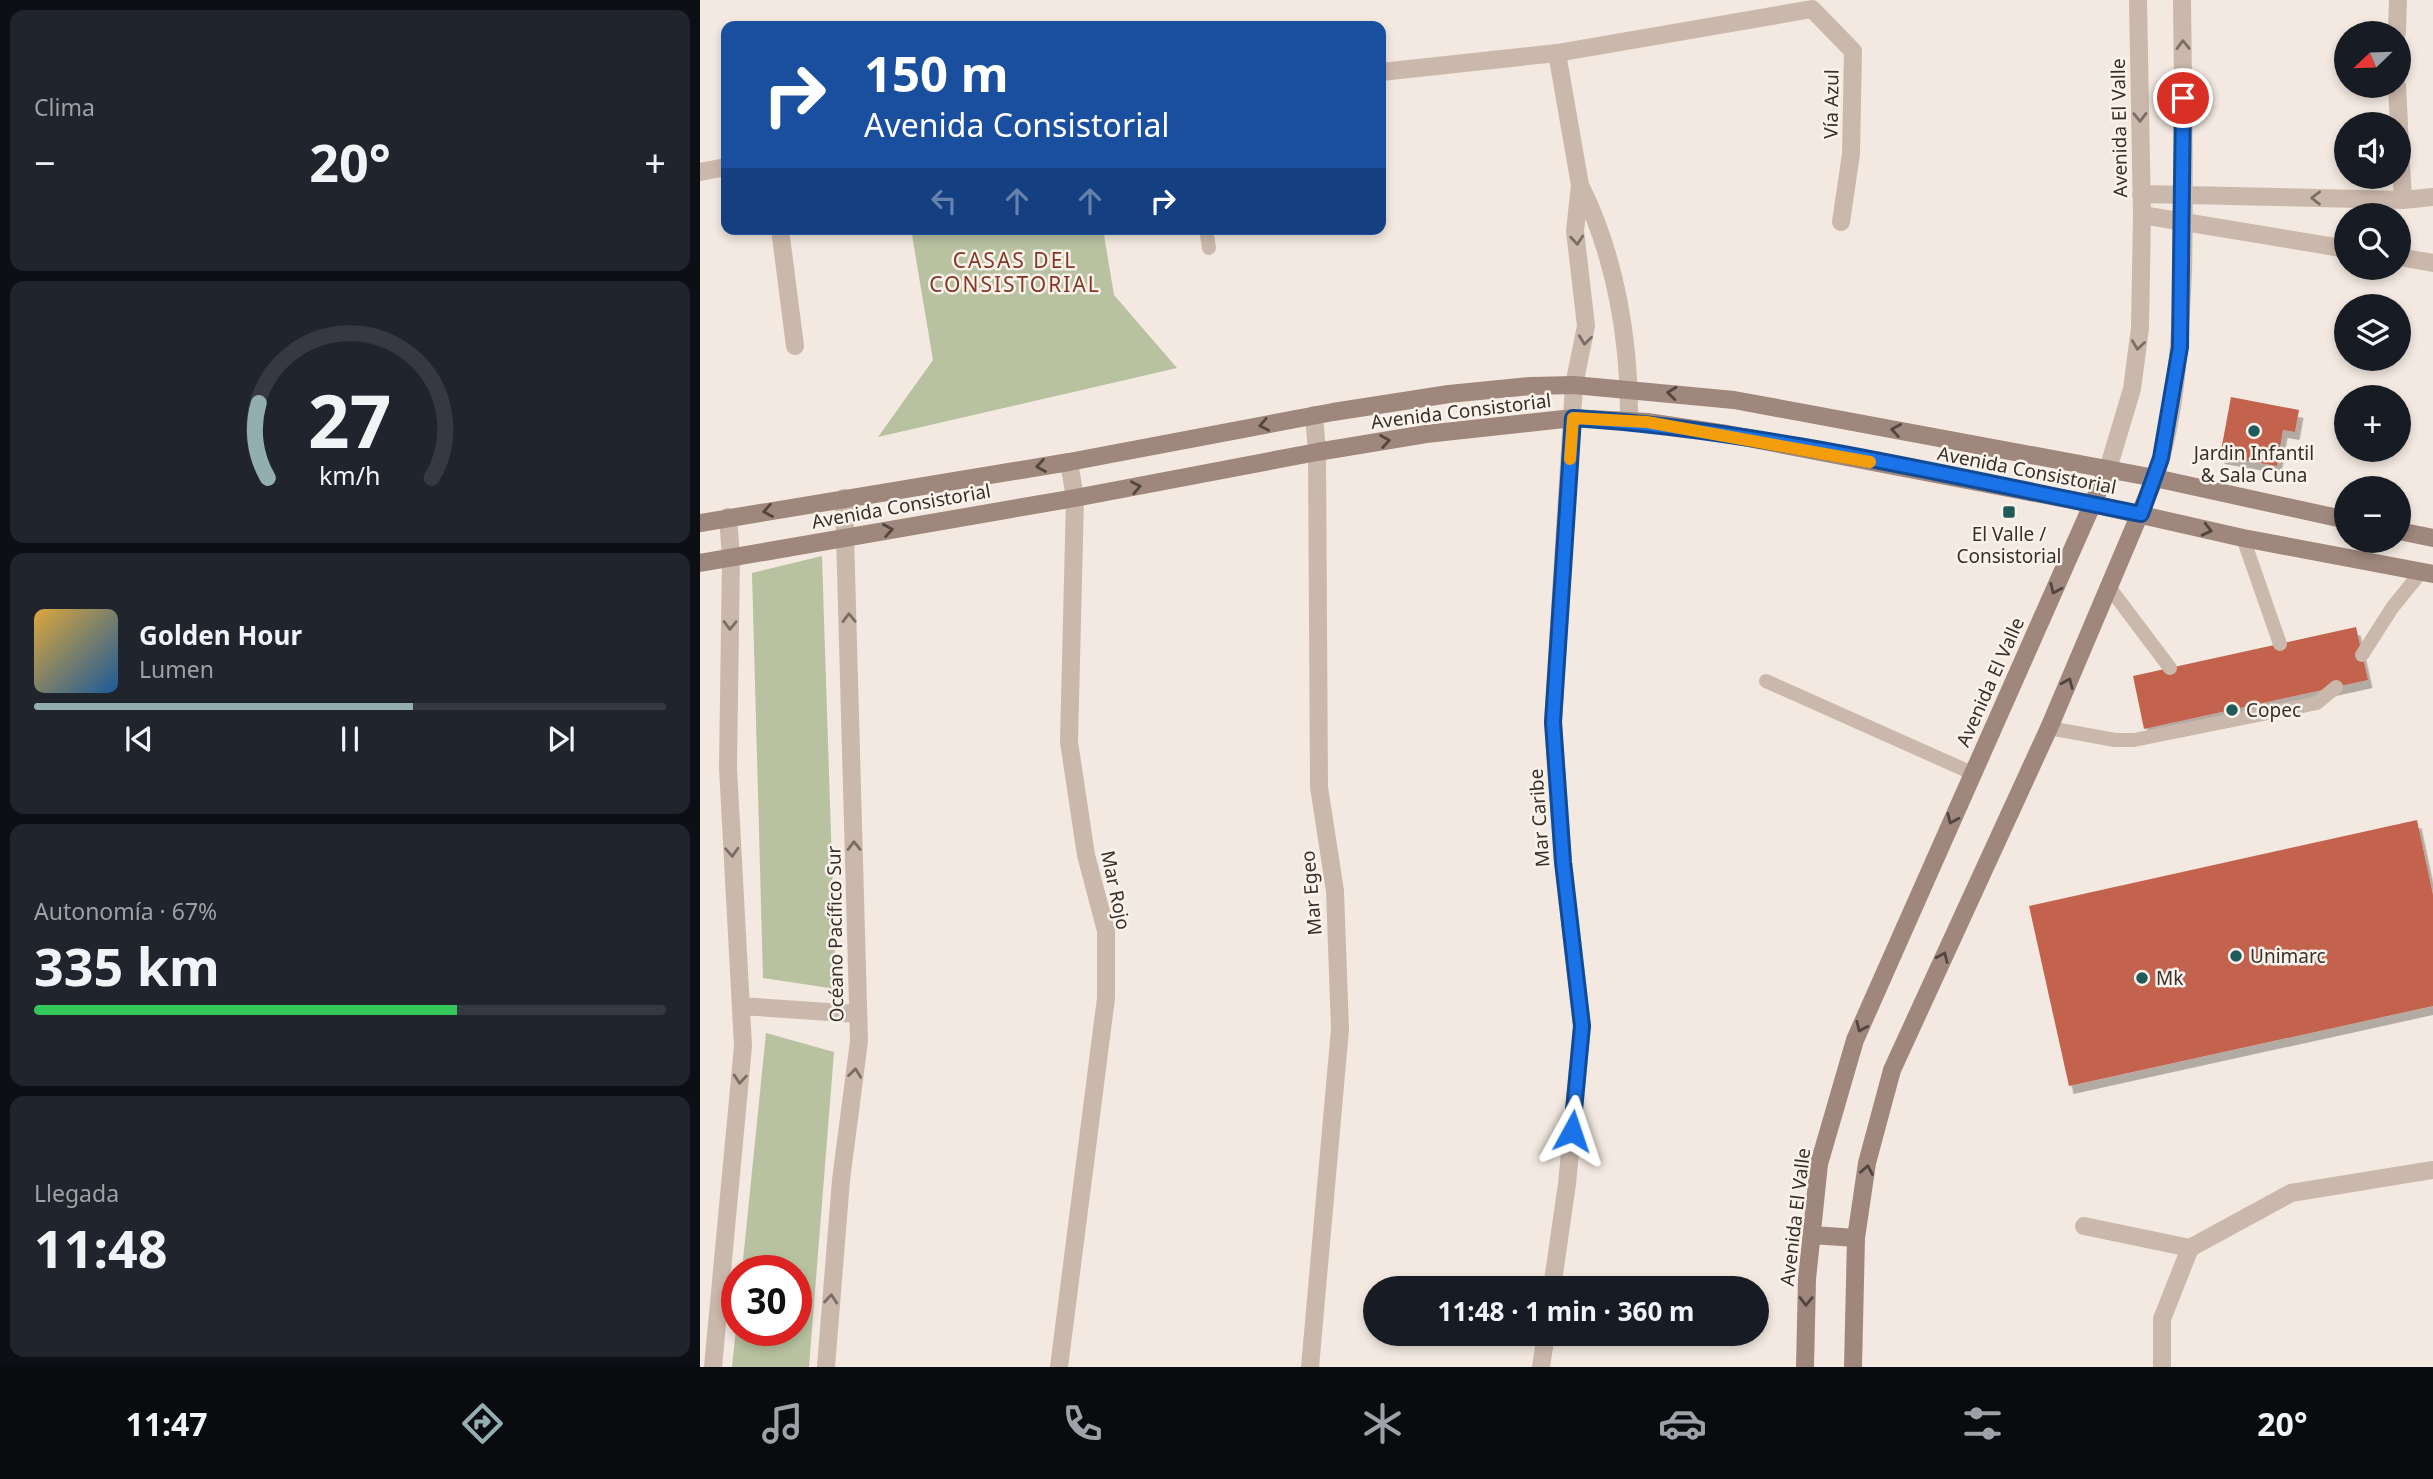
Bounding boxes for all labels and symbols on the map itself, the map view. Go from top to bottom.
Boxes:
north arrow [2334,21,2412,98]
one-way arrow [2175,39,2191,49]
street label: Avenida El Valle [2105,58,2133,198]
pin [2153,68,2213,128]
street label: Vía Azul [1817,69,1845,139]
one-way arrow [2132,112,2148,123]
one-way arrow [2310,191,2321,206]
one-way arrow [1569,235,1584,246]
district label: CASAS DEL CONSISTORIAL [929,246,1101,298]
one-way arrow [1577,334,1592,346]
one-way arrow [2131,339,2146,350]
one-way arrow [1666,385,1678,400]
street label: Avenida Consistorial [1369,387,1553,435]
one-way arrow [1258,416,1270,431]
one-way arrow [1891,423,1902,438]
marker: Jardin Infantil & Sala Cuna [2246,423,2262,439]
one-way arrow [1379,434,1391,449]
street label: Avenida Consistorial [1935,440,2119,500]
place label: Jardin Infantil & Sala Cuna [2192,440,2314,488]
one-way arrow [1035,458,1046,473]
street label: Avenida Consistorial [809,477,993,535]
one-way arrow [1130,480,1142,495]
one-way arrow [762,503,774,518]
marker: El Valle / Consistorial [2001,504,2017,520]
place label: El Valle / Consistorial [1956,521,2062,569]
one-way arrow [2201,522,2213,536]
one-way arrow [882,523,894,538]
one-way arrow [2049,581,2063,594]
one-way arrow [841,612,856,623]
street label: Avenida El Valle [1950,613,2030,751]
one-way arrow [722,620,737,631]
one-way arrow [2060,678,2074,690]
place label: Copec [2246,697,2301,723]
marker: Copec [2224,702,2240,718]
street label: Mar Caribe [1523,768,1555,868]
one-way arrow [1946,811,1960,824]
one-way arrow [846,840,862,850]
street label: Océano Pacífico Sur [820,845,850,1023]
one-way arrow [724,847,739,858]
street label: Mar Rojo [1095,848,1137,932]
street label: Mar Egeo [1294,849,1328,937]
place label: Unimarc [2250,943,2326,969]
marker: Unimarc [2228,948,2244,964]
one-way arrow [1935,952,1949,964]
place label: Mk [2156,965,2183,991]
marker: Mk [2134,970,2150,986]
one-way arrow [1855,1020,1869,1032]
one-way arrow [847,1067,862,1079]
one-way arrow [733,1074,748,1085]
position arrow [1535,1094,1609,1168]
street label: Avenida El Valle [1774,1146,1816,1288]
one-way arrow [1859,1164,1874,1176]
speed limit sign: 30 [721,1255,812,1346]
one-way arrow [823,1293,838,1304]
one-way arrow [1798,1296,1814,1306]

